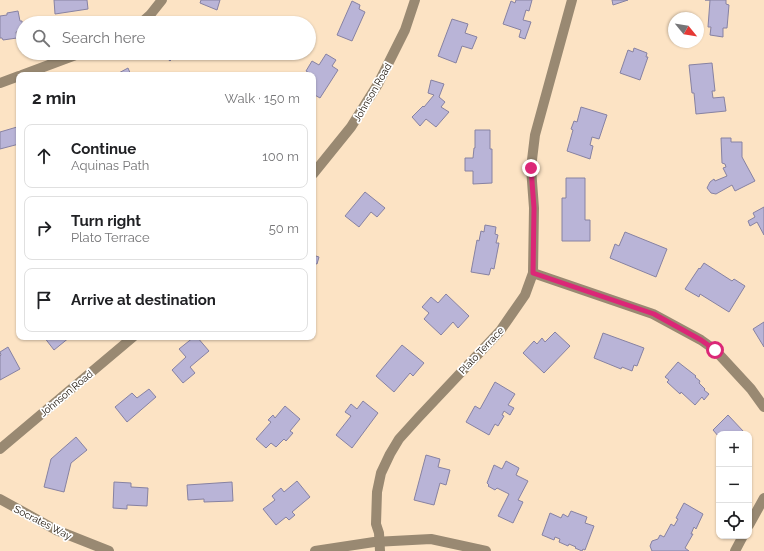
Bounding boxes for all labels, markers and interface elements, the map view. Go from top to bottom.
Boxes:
north arrow [668,12,704,48]
search box [16,16,316,60]
icon: search [30,27,52,49]
text: Search here [62,29,145,47]
street label: Johnson Road [351,61,394,123]
text: 2 min [32,88,76,108]
text: Walk · 150 m [225,91,300,106]
text: Continue [71,140,136,158]
icon: ahead [33,145,55,167]
text: 100 m [262,149,299,164]
text: Aquinas Path [71,158,149,173]
route end [522,159,540,177]
text: Turn right [71,212,141,230]
icon: right [33,217,55,239]
text: 50 m [269,221,299,236]
text: Plato Terrace [71,230,150,245]
icon: arrive [33,289,55,311]
text: Arrive at destination [71,291,216,309]
street label: Plato Terrace [457,324,506,376]
route start [706,341,724,359]
street label: Johnson Road [38,368,95,419]
map controls [716,431,752,539]
button: + [716,431,752,467]
button: − [716,467,752,503]
street label: Socrates Way [12,503,74,542]
button: locate [716,503,752,539]

